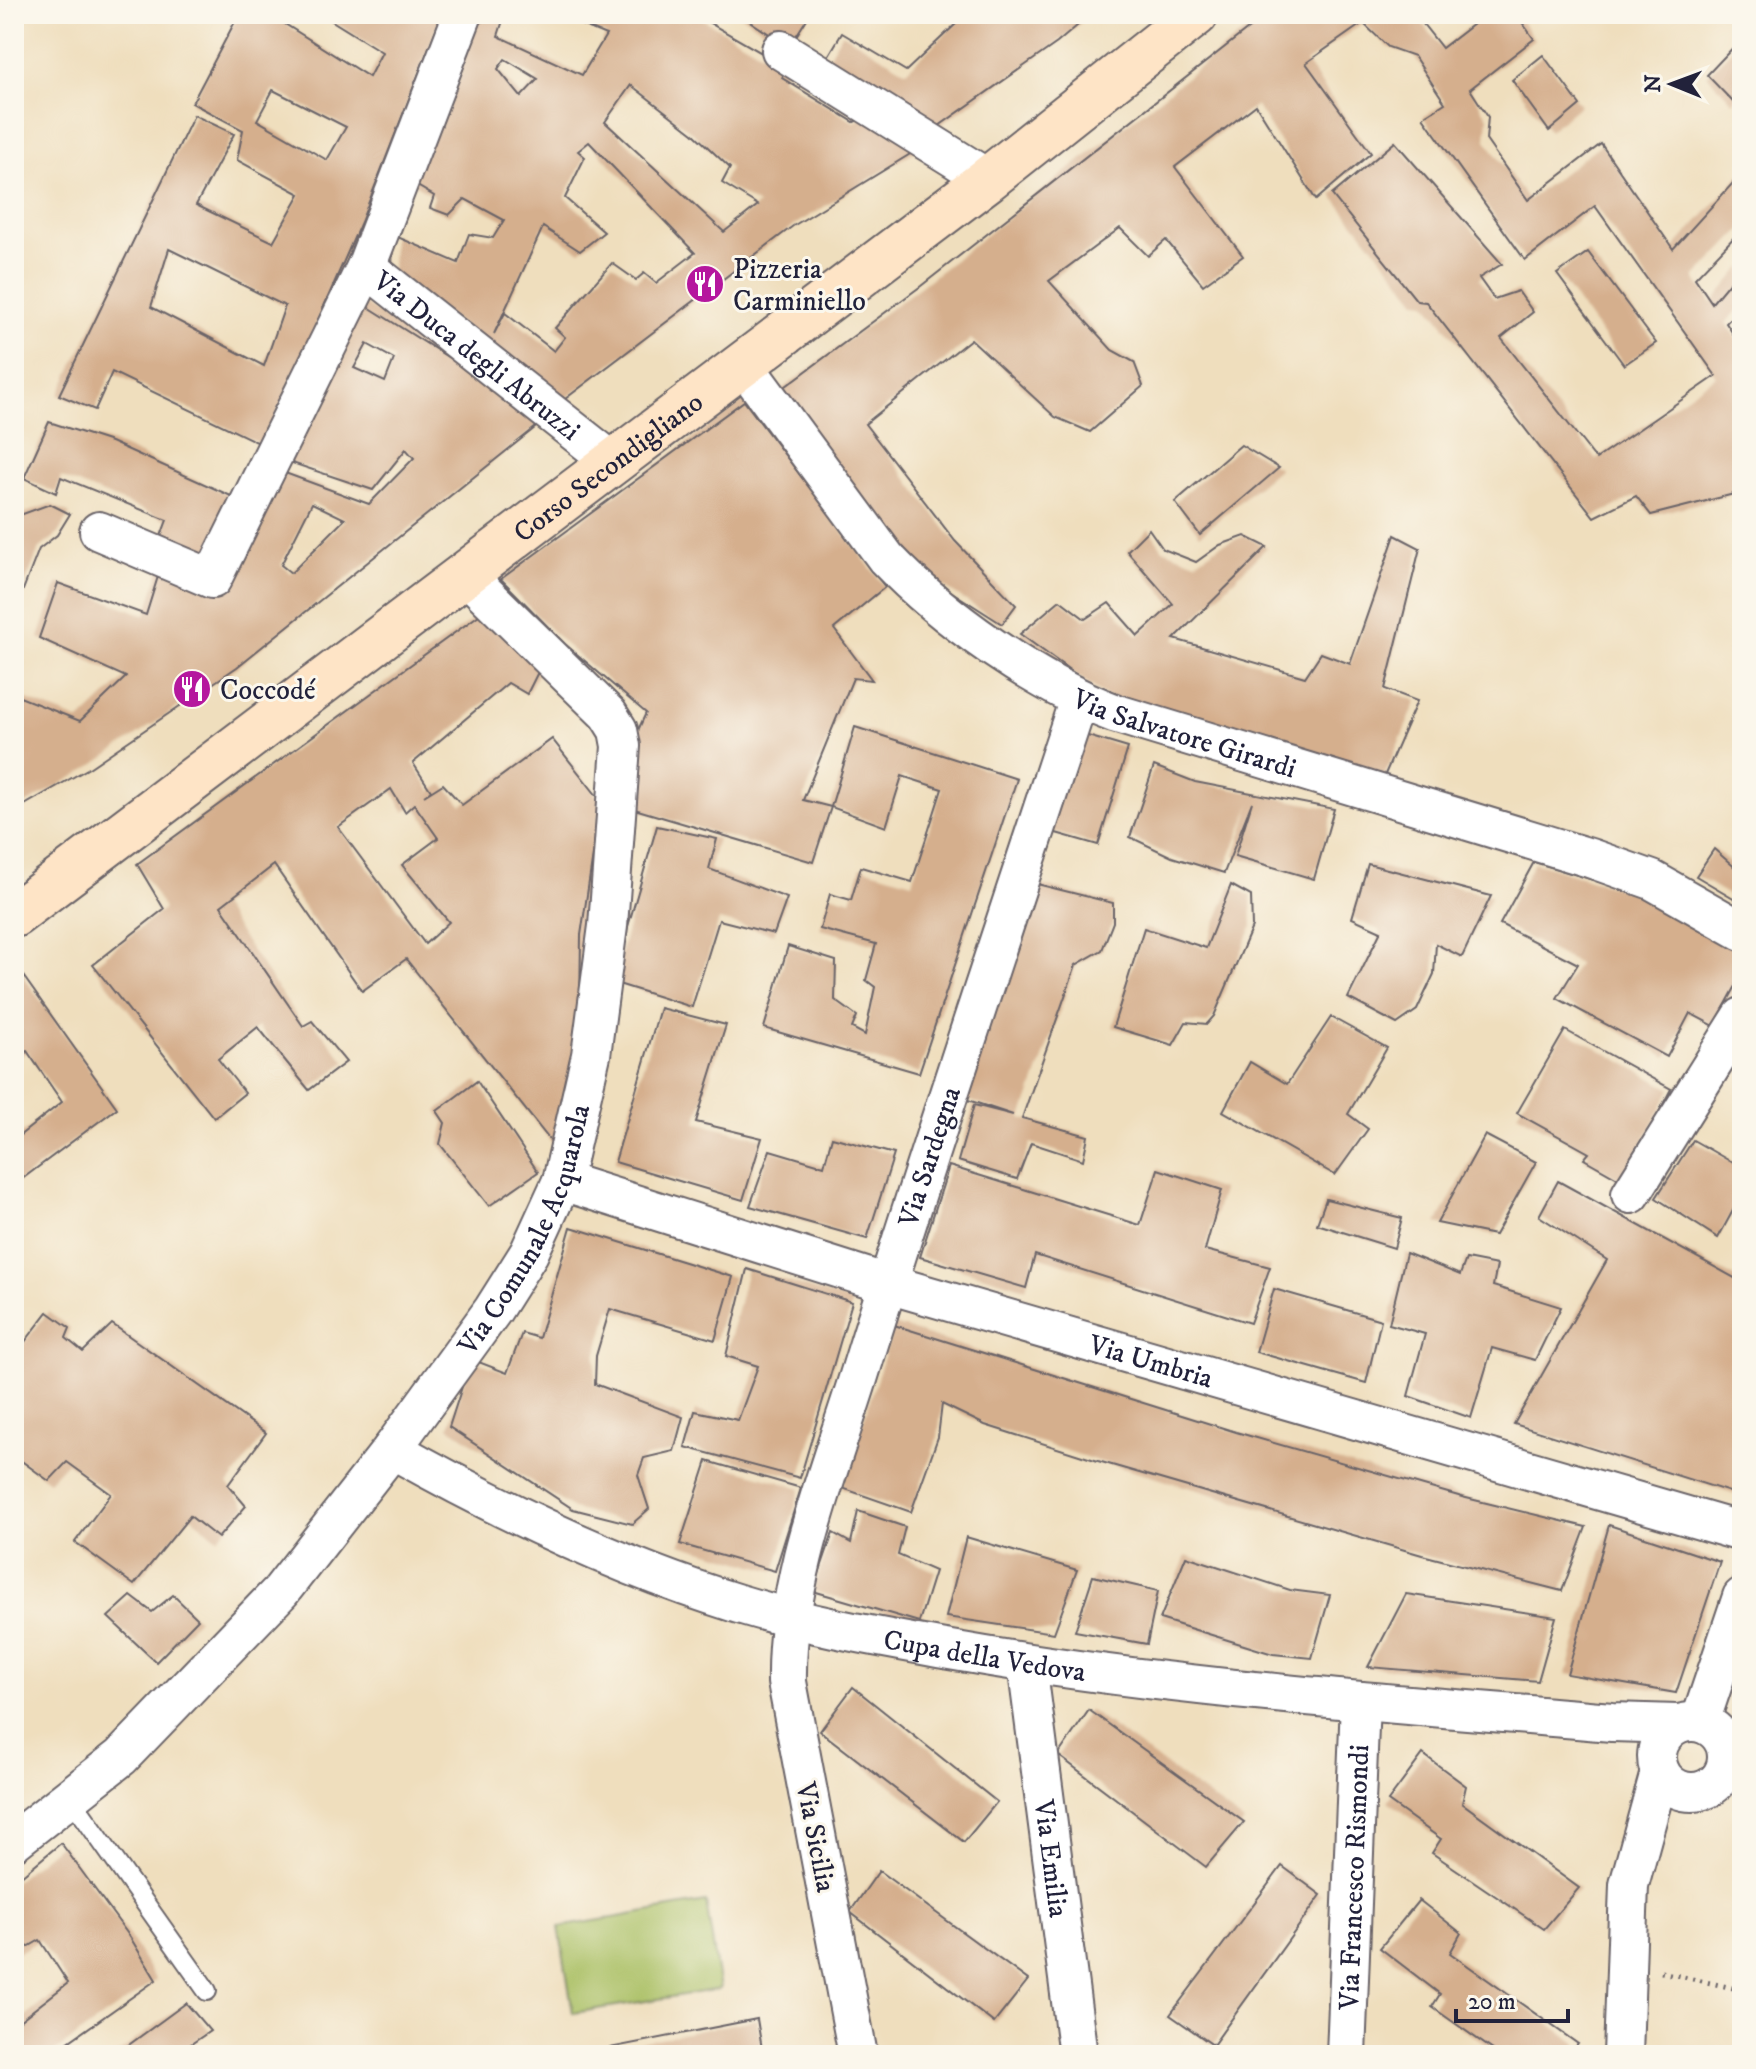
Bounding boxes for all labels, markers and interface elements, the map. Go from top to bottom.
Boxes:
north arrow [1632,44,1712,124]
text: N [1640,74,1667,93]
place label: Pizzeria Carminiello [733,252,866,319]
street label: Via Duca degli Abruzzi [365,263,587,449]
restaurant icon: Pizzeria Carminiello [684,263,726,305]
street label: Corso Secondigliano [507,385,710,551]
restaurant icon: Coccodé [171,668,213,710]
place label: Coccodé [220,673,316,708]
street label: Via Salvatore Girardi [1066,681,1300,786]
street label: Via Sardegna [891,1082,969,1232]
street label: Via Comunale Acquarola [450,1101,598,1363]
street label: Via Umbria [1084,1327,1217,1396]
street label: Cupa della Vedova [881,1622,1088,1690]
street label: Via Francesco Rismondi [1332,1744,1377,2012]
street label: Via Sicilia [788,1778,843,1895]
street label: Via Emilia [1026,1797,1076,1920]
scale bar [1456,1973,1568,2023]
text: 20 m [1468,1987,1516,2017]

